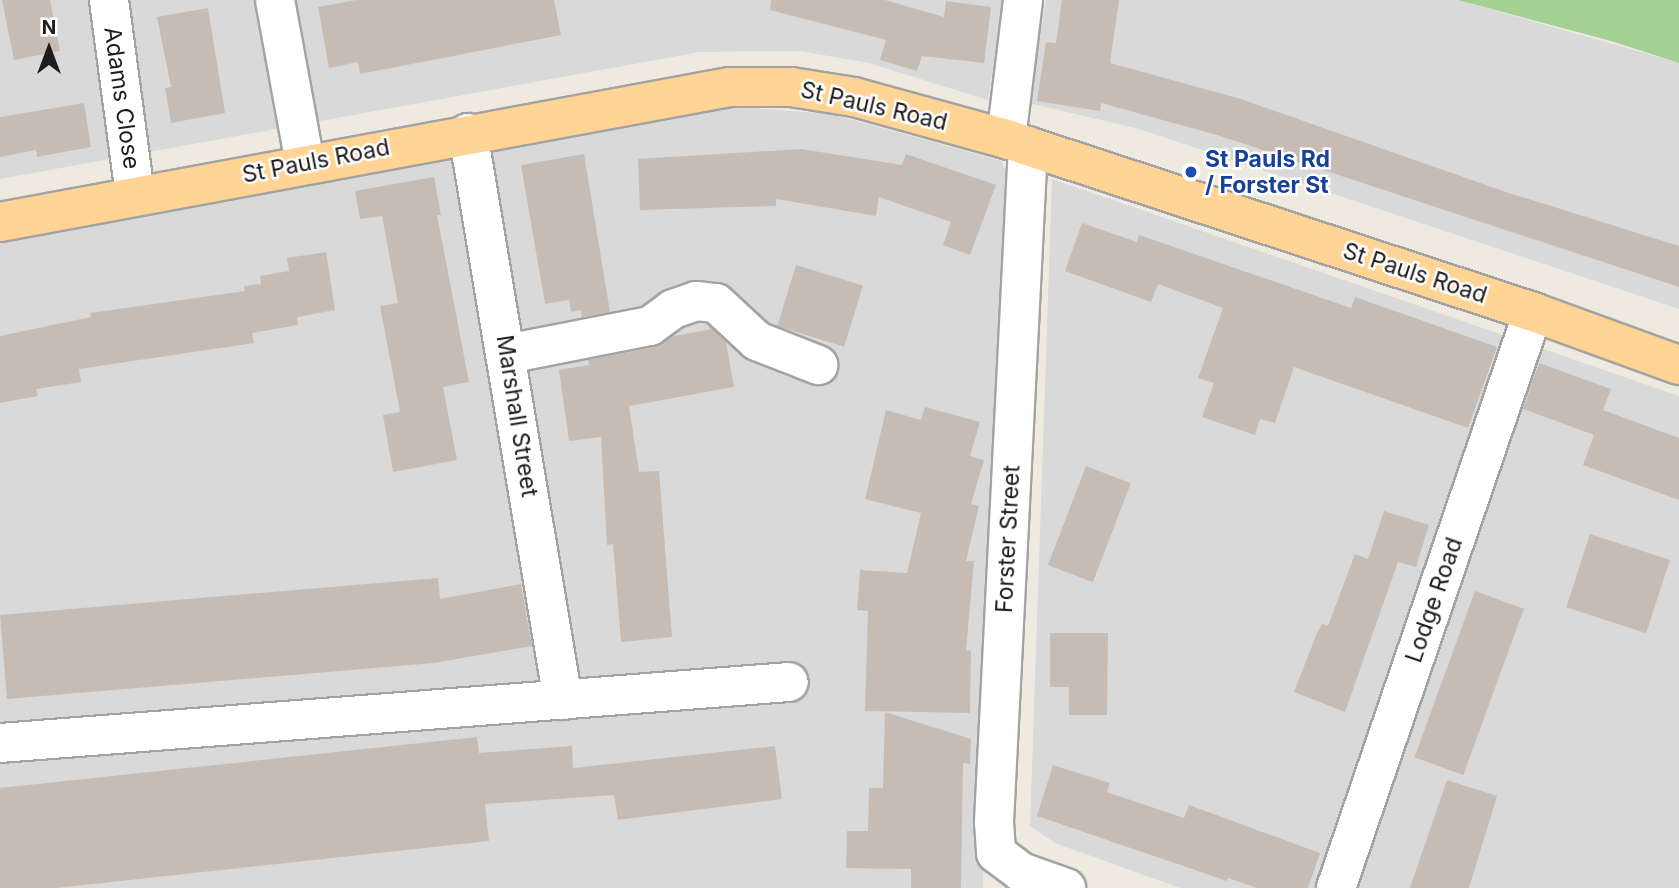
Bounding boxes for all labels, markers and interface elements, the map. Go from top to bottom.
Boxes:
north arrow [14,14,84,84]
text: N [42,16,56,39]
street label: Adams Close [98,25,146,171]
street label: St Pauls Road [798,76,950,136]
street label: St Pauls Road [240,133,392,189]
place label: St Pauls Rd / Forster St [1205,145,1330,199]
marker: St Pauls Rd / Forster St [1183,164,1199,180]
street label: St Pauls Road [1340,237,1490,309]
street label: Marshall Street [491,333,543,499]
street label: Forster Street [990,464,1026,614]
street label: Lodge Road [1400,534,1468,666]

